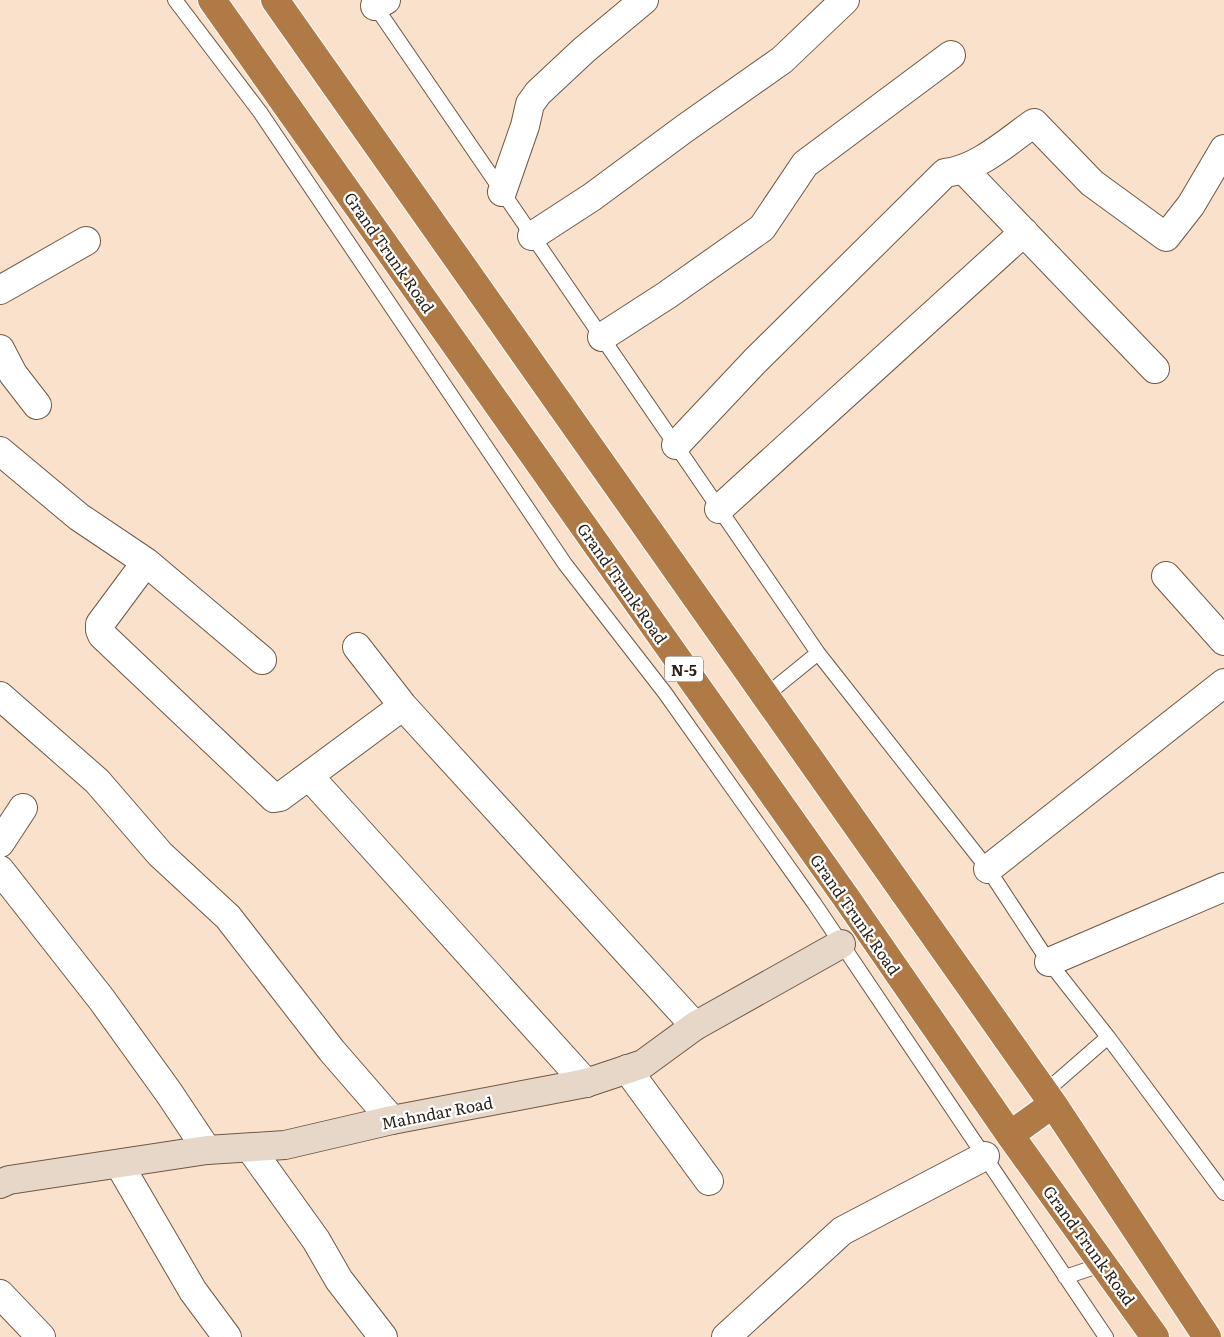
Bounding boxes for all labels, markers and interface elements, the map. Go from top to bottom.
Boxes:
street label: Grand Trunk Road [339,187,441,318]
street label: Grand Trunk Road [572,518,674,649]
road number: N-5 [665,656,703,682]
street label: Grand Trunk Road [805,849,907,980]
street label: Mahndar Road [379,1089,495,1135]
street label: Grand Trunk Road [1038,1180,1142,1310]

